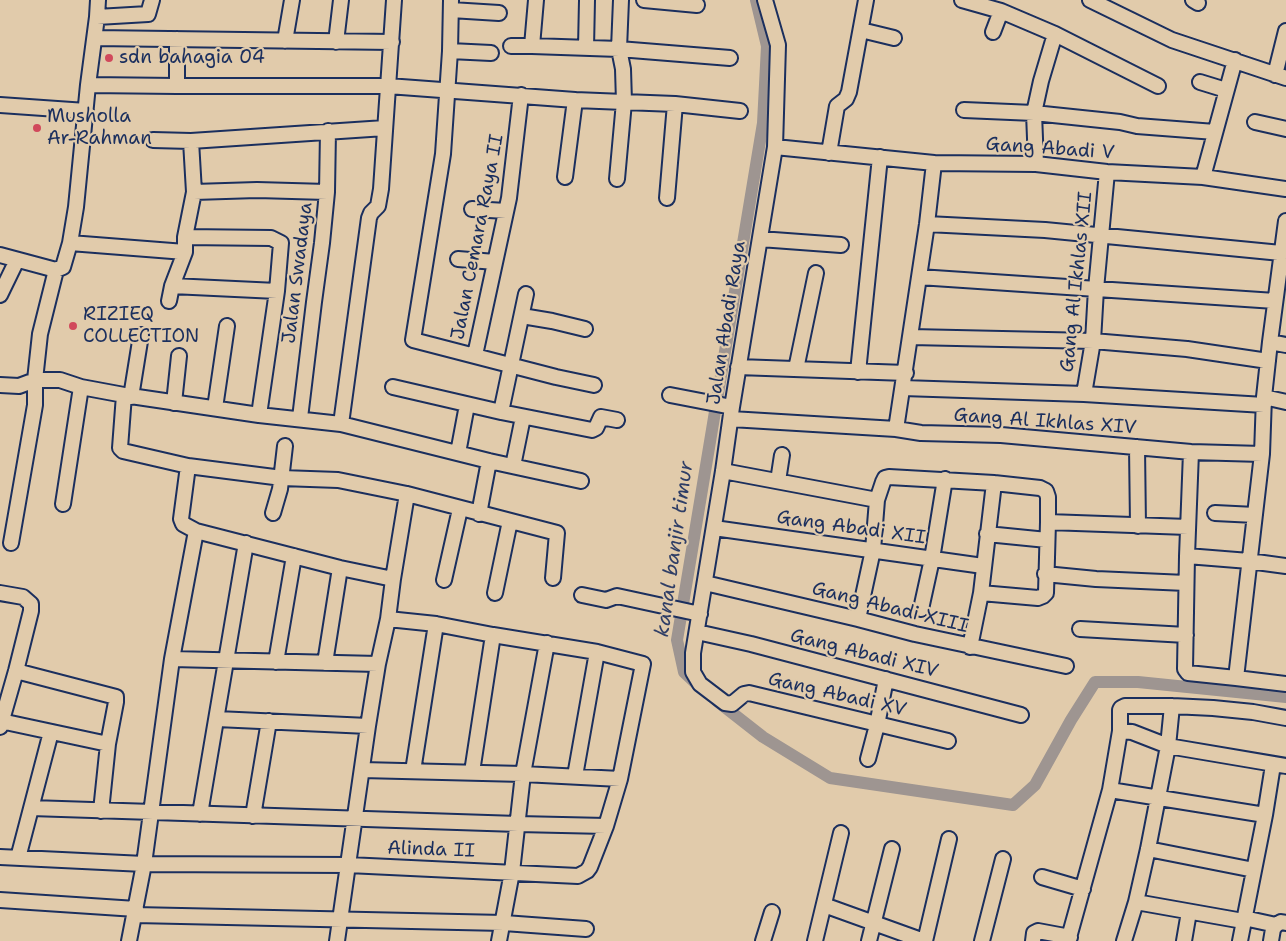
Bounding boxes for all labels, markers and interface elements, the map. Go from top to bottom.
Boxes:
place label: sdn bahagia 04 [119,47,265,69]
marker: sdn bahagia 04 [103,52,115,64]
place label: Musholla Ar-Rahman [47,106,152,150]
marker: Musholla Ar-Rahman [31,122,43,134]
street label: Jalan Cemara Raya II [447,132,509,342]
street label: Gang Abadi V [985,133,1115,165]
street label: Gang Al Ikhlas XII [1056,191,1098,373]
street label: Jalan Swadaya [278,201,318,345]
street label: Jalan Abadi Raya [703,239,751,407]
place label: RIZIEQ COLLECTION [83,304,199,348]
marker: RIZIEQ COLLECTION [67,320,79,332]
street label: Gang Al Ikhlas XIV [953,404,1137,440]
water label: kanal banjir timur [651,460,699,638]
street label: Gang Abadi XII [775,506,927,550]
street label: Gang Abadi XIII [809,578,971,638]
street label: Gang Abadi XIV [788,625,940,683]
street label: Gang Abadi XV [766,668,908,722]
street label: Alinda II [387,837,475,863]

